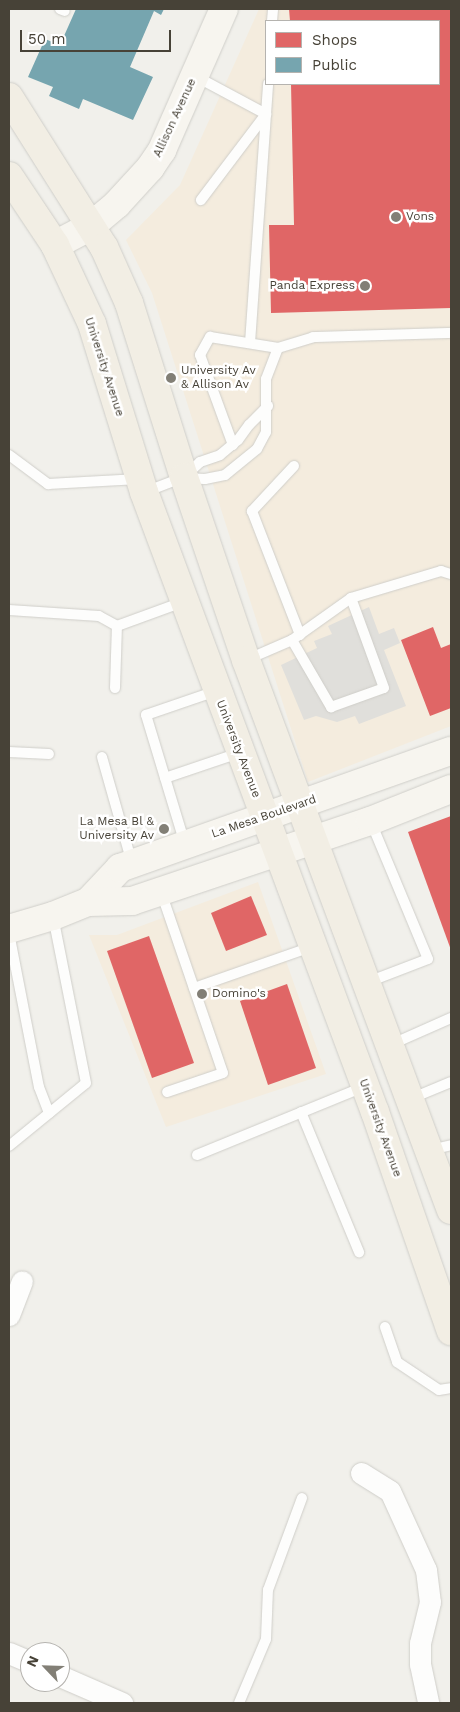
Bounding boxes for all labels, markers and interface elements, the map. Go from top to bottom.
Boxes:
scale bar [22,20,174,52]
legend [265,20,440,85]
text: 50 m [28,30,65,48]
text: Shops [312,31,357,49]
text: Public [312,56,357,74]
street label: Allison Avenue [150,76,200,160]
place label: Vons [406,210,434,224]
marker: Vons [390,211,402,223]
place label: Panda Express [269,279,355,293]
marker: Panda Express [359,280,371,292]
street label: University Avenue [81,315,127,419]
place label: University Av & Allison Av [181,364,256,392]
marker: University Av & Allison Av [165,372,177,384]
street label: University Avenue [213,698,263,800]
street label: La Mesa Boulevard [210,792,318,842]
place label: La Mesa Bl & University Av [79,815,154,843]
marker: La Mesa Bl & University Av [158,823,170,835]
place label: Domino's [212,987,266,1001]
marker: Domino's [196,988,208,1000]
street label: University Avenue [355,1077,405,1179]
north arrow [20,1642,70,1692]
text: N [23,1653,42,1669]

